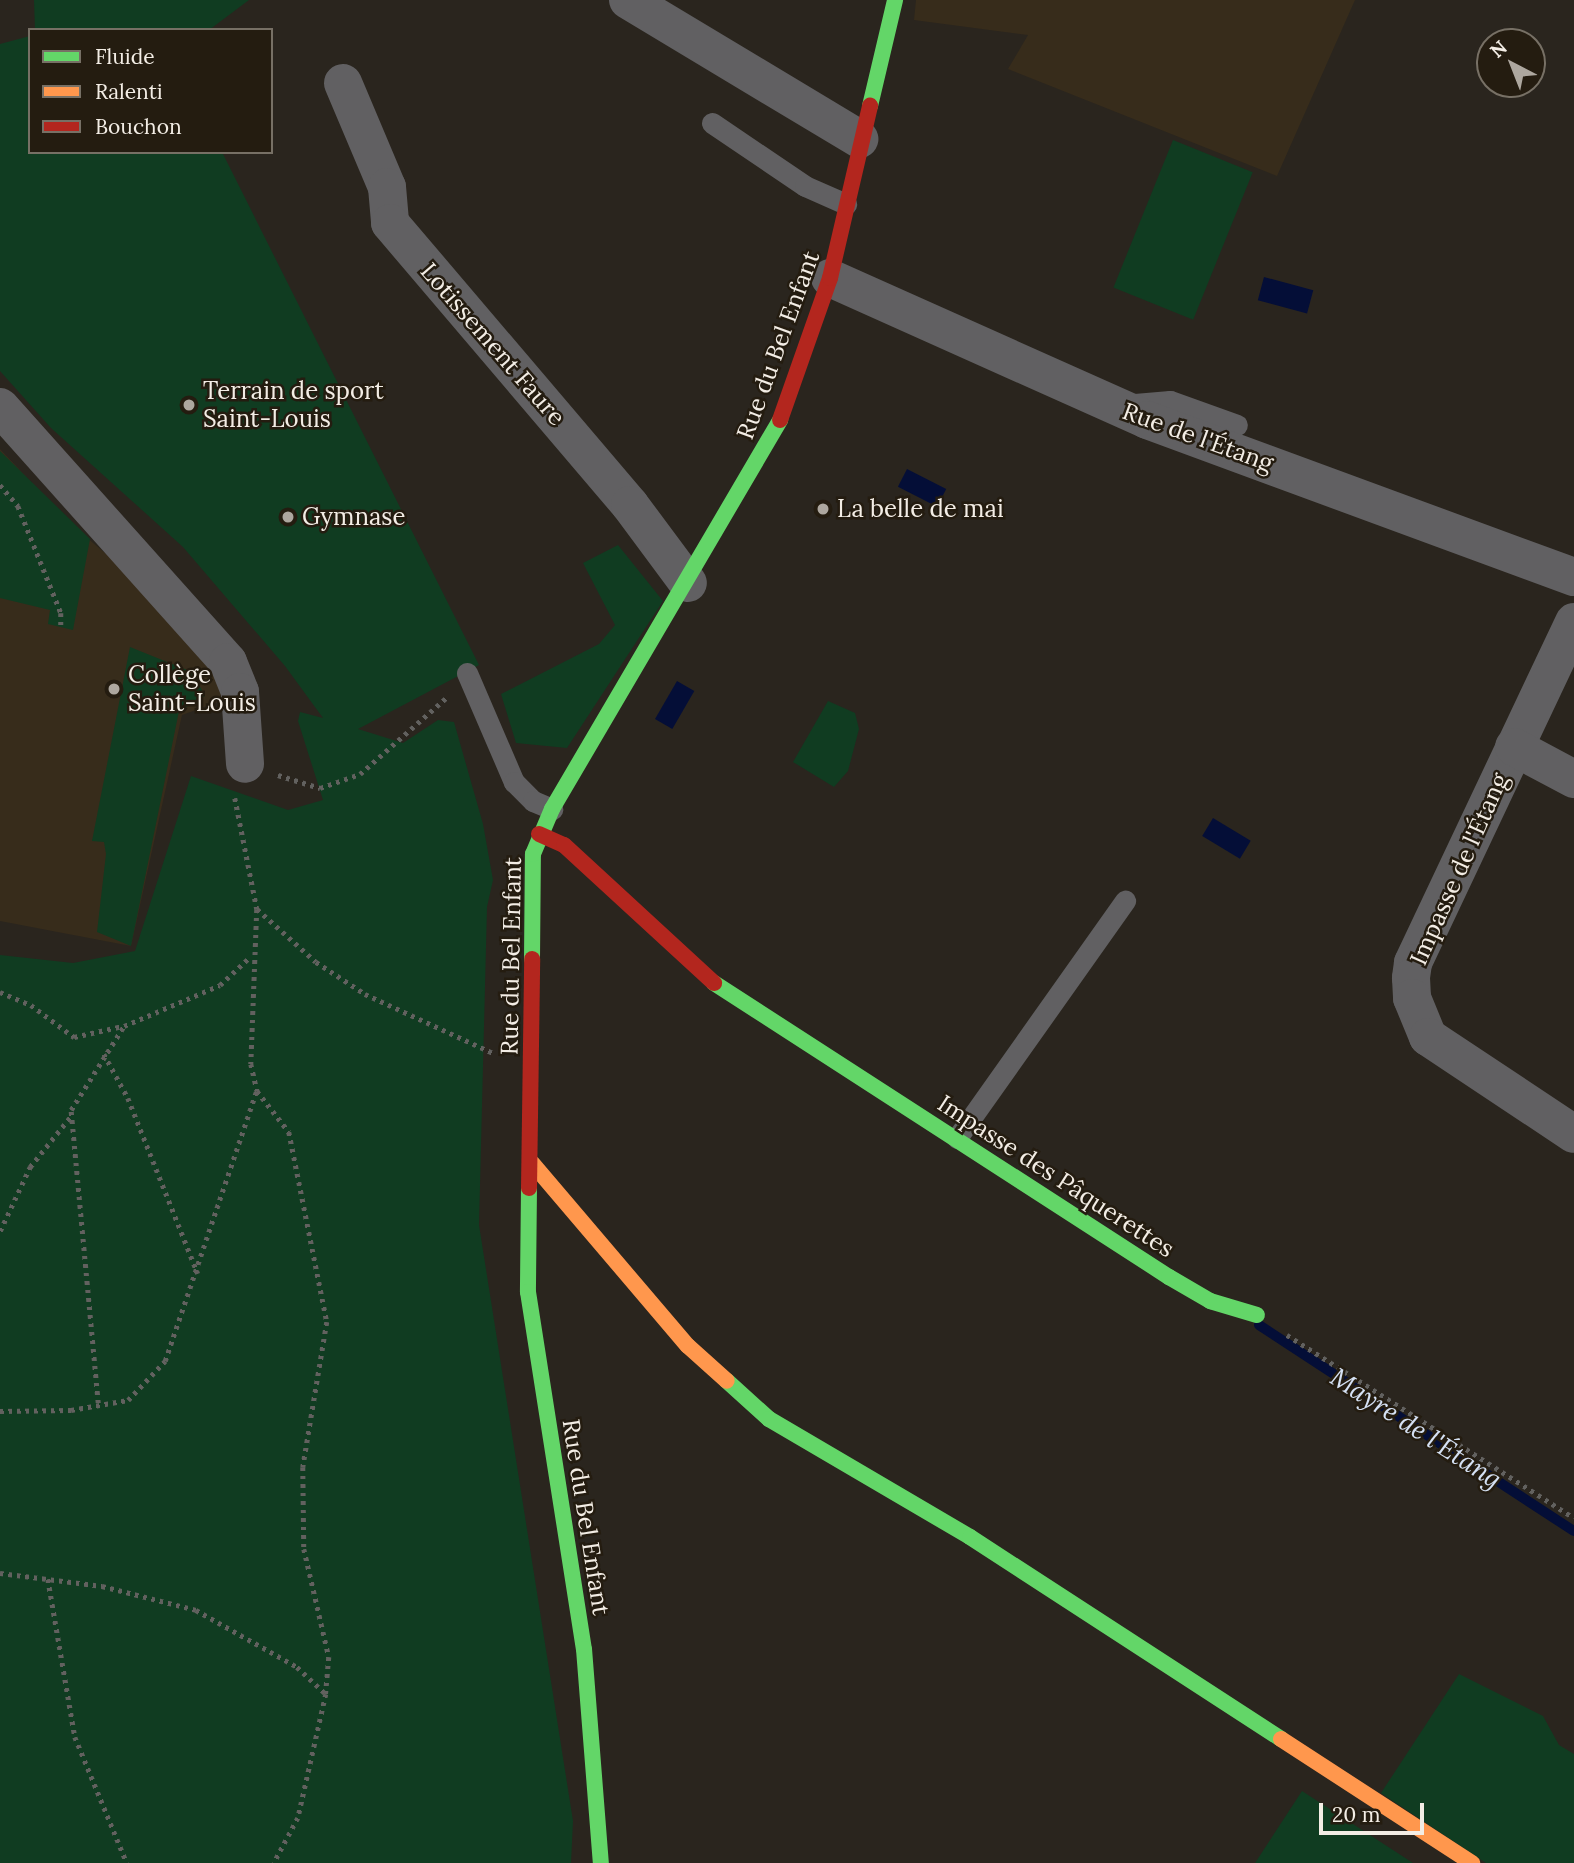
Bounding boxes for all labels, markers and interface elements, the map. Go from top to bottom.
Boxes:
legend [28,28,273,154]
north arrow [1476,28,1546,98]
text: N [1485,35,1512,63]
text: Fluide [95,43,155,70]
text: Ralenti [95,78,163,105]
text: Bouchon [95,113,182,140]
street label: Rue du Bel Enfant [731,247,825,443]
street label: Lotissement Faure [415,257,571,431]
place label: Terrain de sport Saint-Louis [203,377,384,433]
street label: Rue de l'Étang [1119,396,1277,478]
marker: Terrain de sport Saint-Louis [181,397,197,413]
place label: La belle de mai [837,495,1004,523]
marker: La belle de mai [815,501,831,517]
place label: Gymnase [302,503,405,531]
marker: Gymnase [280,509,296,525]
place label: Collège Saint-Louis [128,661,256,717]
marker: Collège Saint-Louis [106,681,122,697]
street label: Impasse de l'Étang [1404,769,1514,969]
street label: Rue du Bel Enfant [495,857,527,1055]
street label: Impasse des Pâquerettes [932,1089,1180,1263]
water label: Mayre de l'Étang [1325,1361,1507,1495]
street label: Rue du Bel Enfant [556,1417,616,1617]
scale bar [1322,1790,1427,1834]
text: 20 m [1332,1801,1381,1828]

